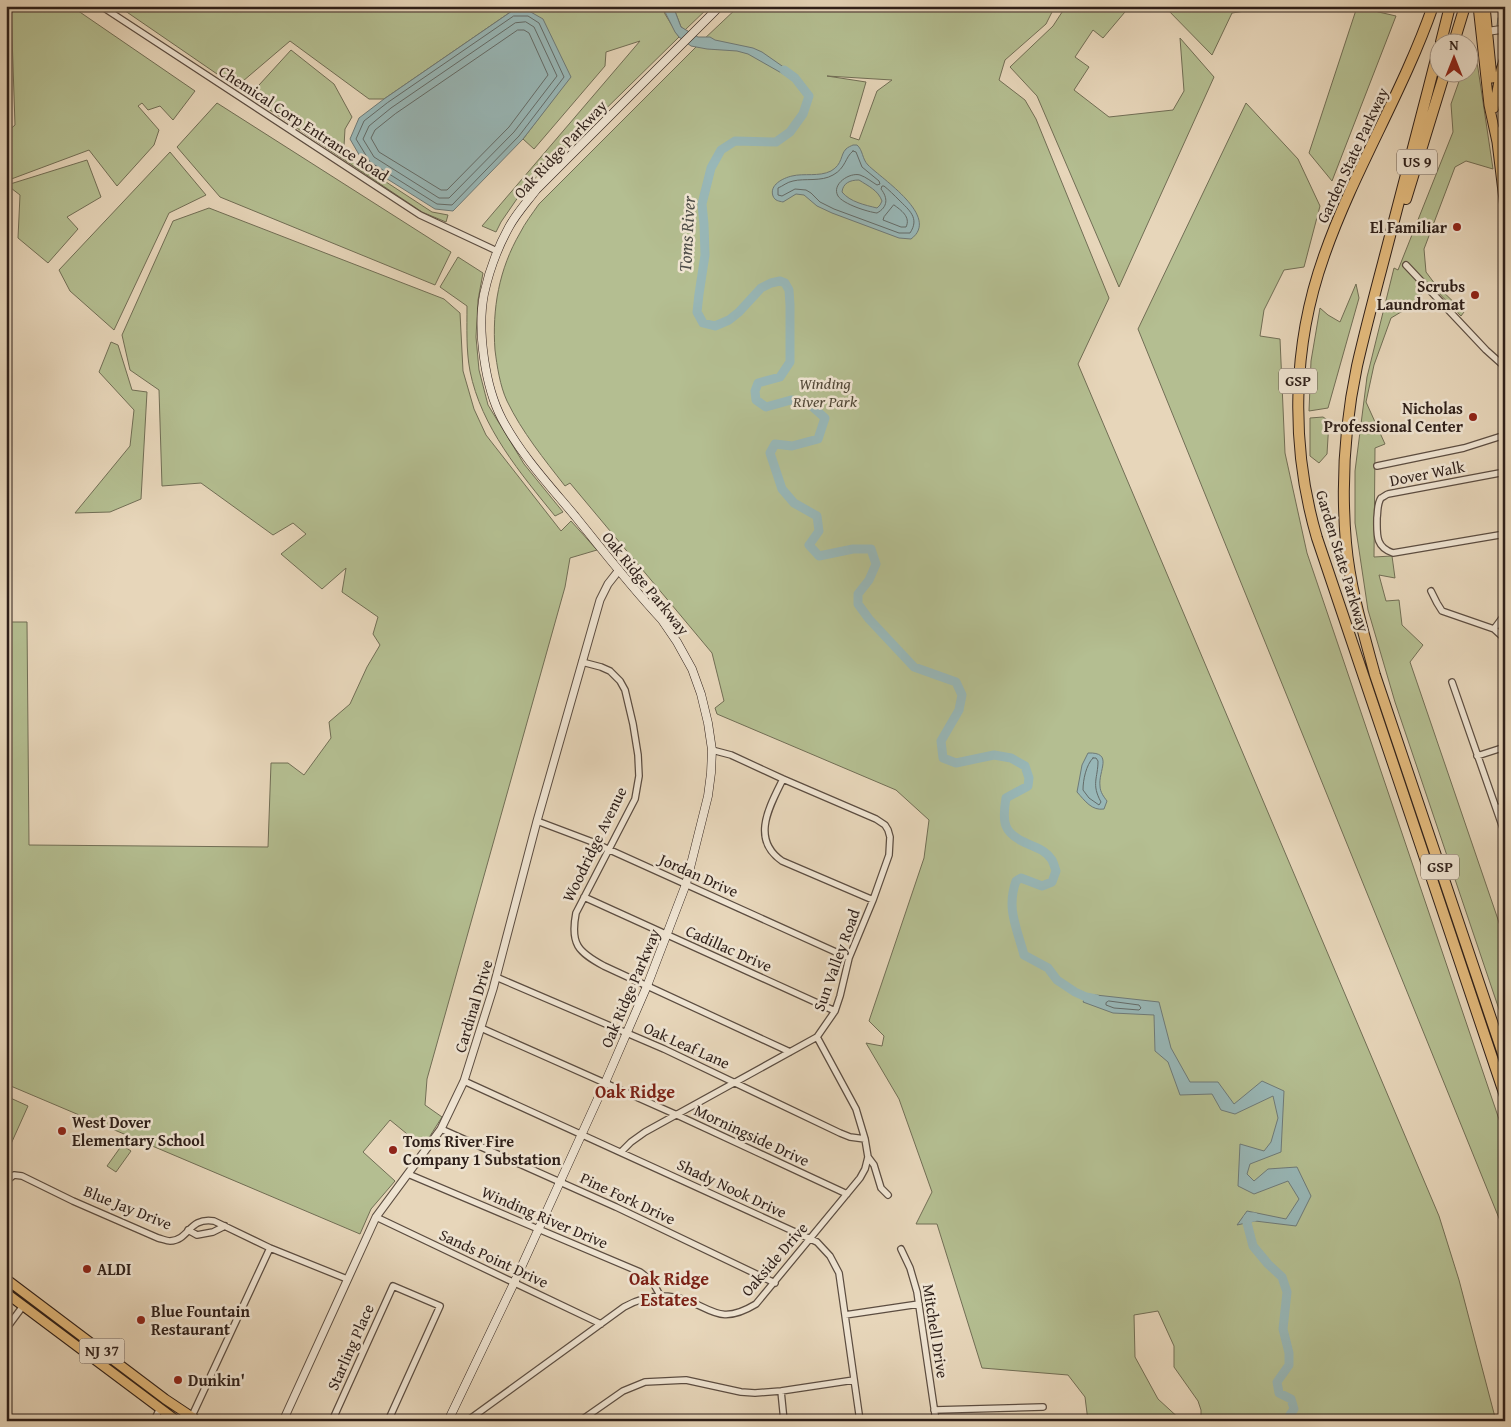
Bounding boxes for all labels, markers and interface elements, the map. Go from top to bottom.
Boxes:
north arrow [1428,32,1478,82]
text: N [1449,35,1459,55]
street label: Chemical Corp Entrance Road [214,59,394,187]
street label: Garden State Parkway [1310,83,1394,227]
street label: Oak Ridge Parkway [508,94,612,204]
road number: US 9 [1397,150,1437,174]
water label: Toms River [671,194,702,273]
place label: El Familiar [1370,215,1448,239]
marker: El Familiar [1451,221,1463,233]
place label: Scrubs Laundromat [1377,274,1465,316]
marker: Scrubs Laundromat [1469,289,1481,301]
road number: GSP [1279,368,1317,394]
park label: Winding River Park [792,371,858,413]
place label: Nicholas Professional Center [1324,396,1464,438]
marker: Nicholas Professional Center [1467,411,1479,423]
street label: Dover Walk [1387,454,1467,492]
street label: Garden State Parkway [1310,487,1376,635]
street label: Oak Ridge Parkway [596,526,696,640]
street label: Woodridge Avenue [556,782,632,906]
street label: Jordan Drive [654,846,742,903]
road number: GSP [1421,854,1459,880]
street label: Sun Valley Road [806,905,866,1015]
street label: Cadillac Drive [682,918,776,978]
street label: Oak Ridge Parkway [594,925,666,1051]
street label: Cardinal Drive [447,956,499,1056]
street label: Oak Leaf Lane [640,1015,734,1075]
district label: Oak Ridge [595,1078,675,1105]
street label: Morningside Drive [690,1098,814,1172]
place label: West Dover Elementary School [72,1110,205,1152]
marker: West Dover Elementary School [56,1125,68,1137]
place label: Toms River Fire Company 1 Substation [403,1129,562,1171]
marker: Toms River Fire Company 1 Substation [387,1144,399,1156]
street label: Shady Nook Drive [673,1152,791,1224]
street label: Pine Fork Drive [576,1165,680,1231]
street label: Blue Jay Drive [80,1178,176,1236]
street label: Winding River Drive [478,1180,612,1254]
street label: Oakside Drive [735,1217,813,1301]
street label: Sands Point Drive [435,1222,553,1294]
place label: ALDI [97,1257,131,1281]
marker: ALDI [81,1263,93,1275]
district label: Oak Ridge Estates [629,1265,709,1313]
street label: Mitchell Drive [917,1282,955,1380]
place label: Blue Fountain Restaurant [151,1299,250,1341]
street label: Starling Place [320,1300,380,1394]
marker: Blue Fountain Restaurant [135,1314,147,1326]
road number: NJ 37 [80,1338,124,1364]
place label: Dunkin' [188,1368,245,1392]
marker: Dunkin' [172,1374,184,1386]

